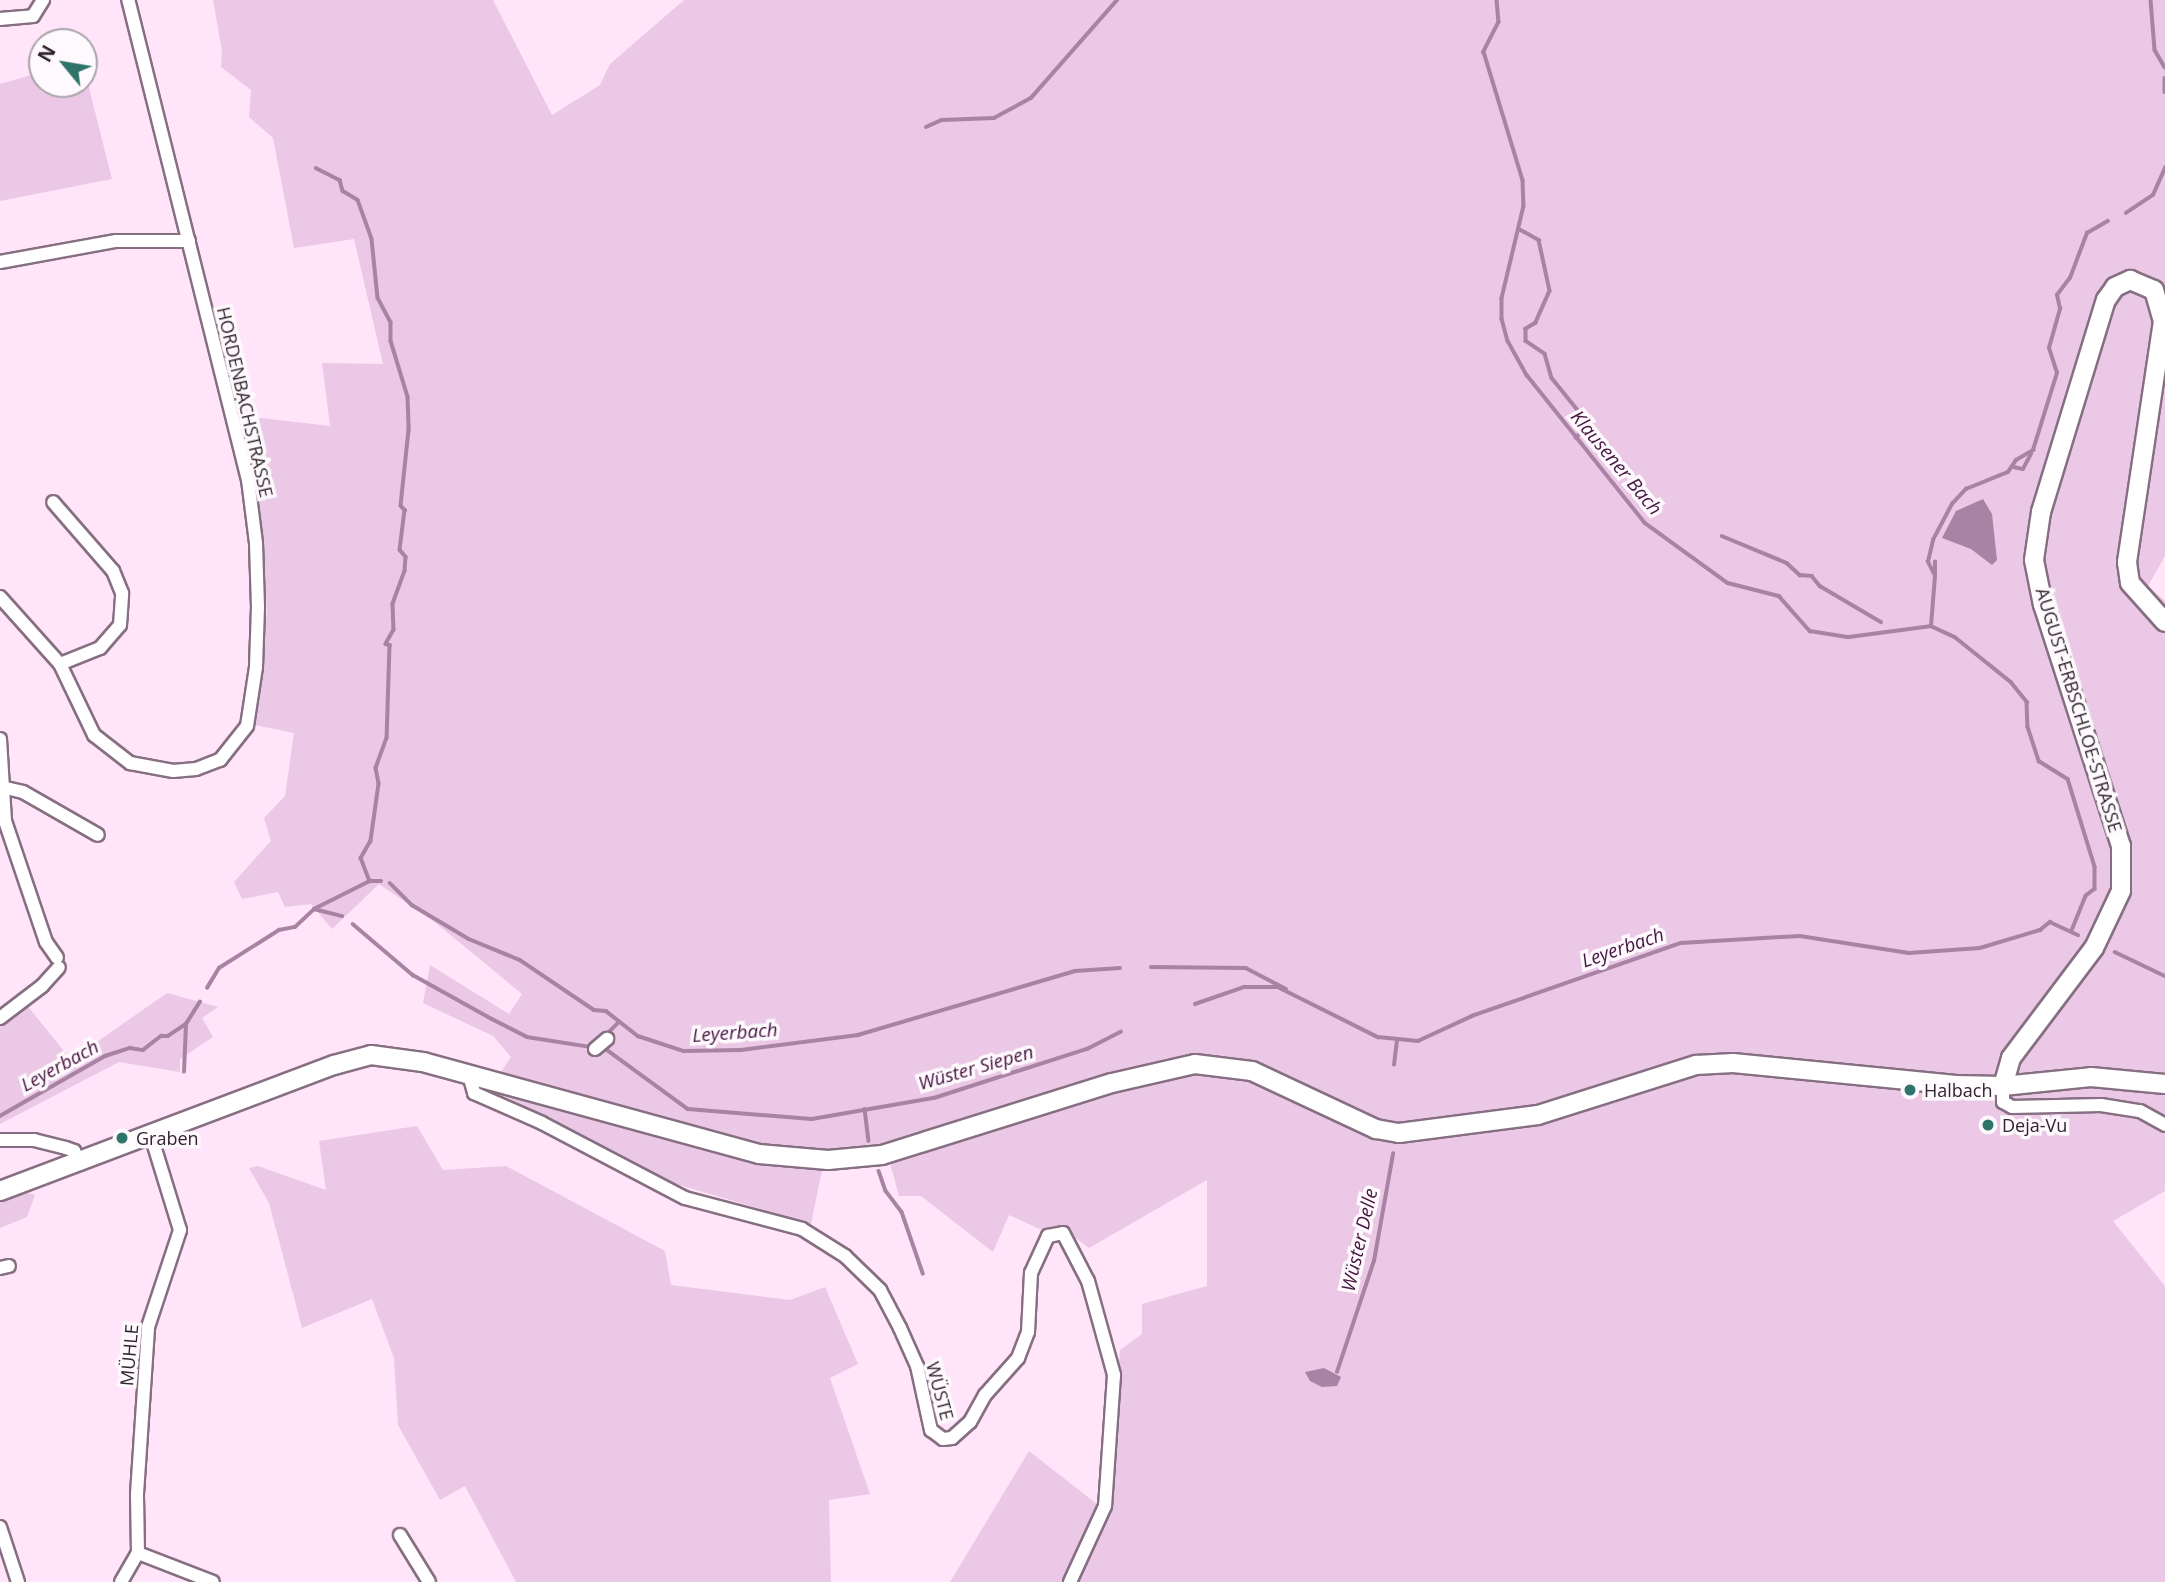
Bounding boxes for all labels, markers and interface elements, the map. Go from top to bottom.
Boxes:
north arrow [28,28,98,98]
text: N [31,40,62,67]
street label: HORDENBACHSTRASSE [213,305,277,499]
water label: Klausener Bach [1566,406,1666,520]
street label: AUGUST-ERBSCHLOE-STRASSE [2031,585,2127,835]
water label: Leyerbach [1579,923,1667,973]
water label: Leyerbach [692,1019,778,1047]
water label: Leyerbach [17,1035,103,1097]
water label: Wüster Siepen [916,1041,1036,1095]
place label: Halbach [1924,1079,1992,1101]
marker: Halbach [1902,1082,1918,1098]
place label: Deja-Vu [2002,1114,2067,1136]
marker: Deja-Vu [1980,1117,1996,1133]
place label: Graben [136,1127,199,1149]
marker: Graben [114,1130,130,1146]
water label: Wüster Delle [1337,1186,1383,1294]
street label: MÜHLE [116,1323,142,1387]
street label: WÜSTE [922,1359,958,1423]

